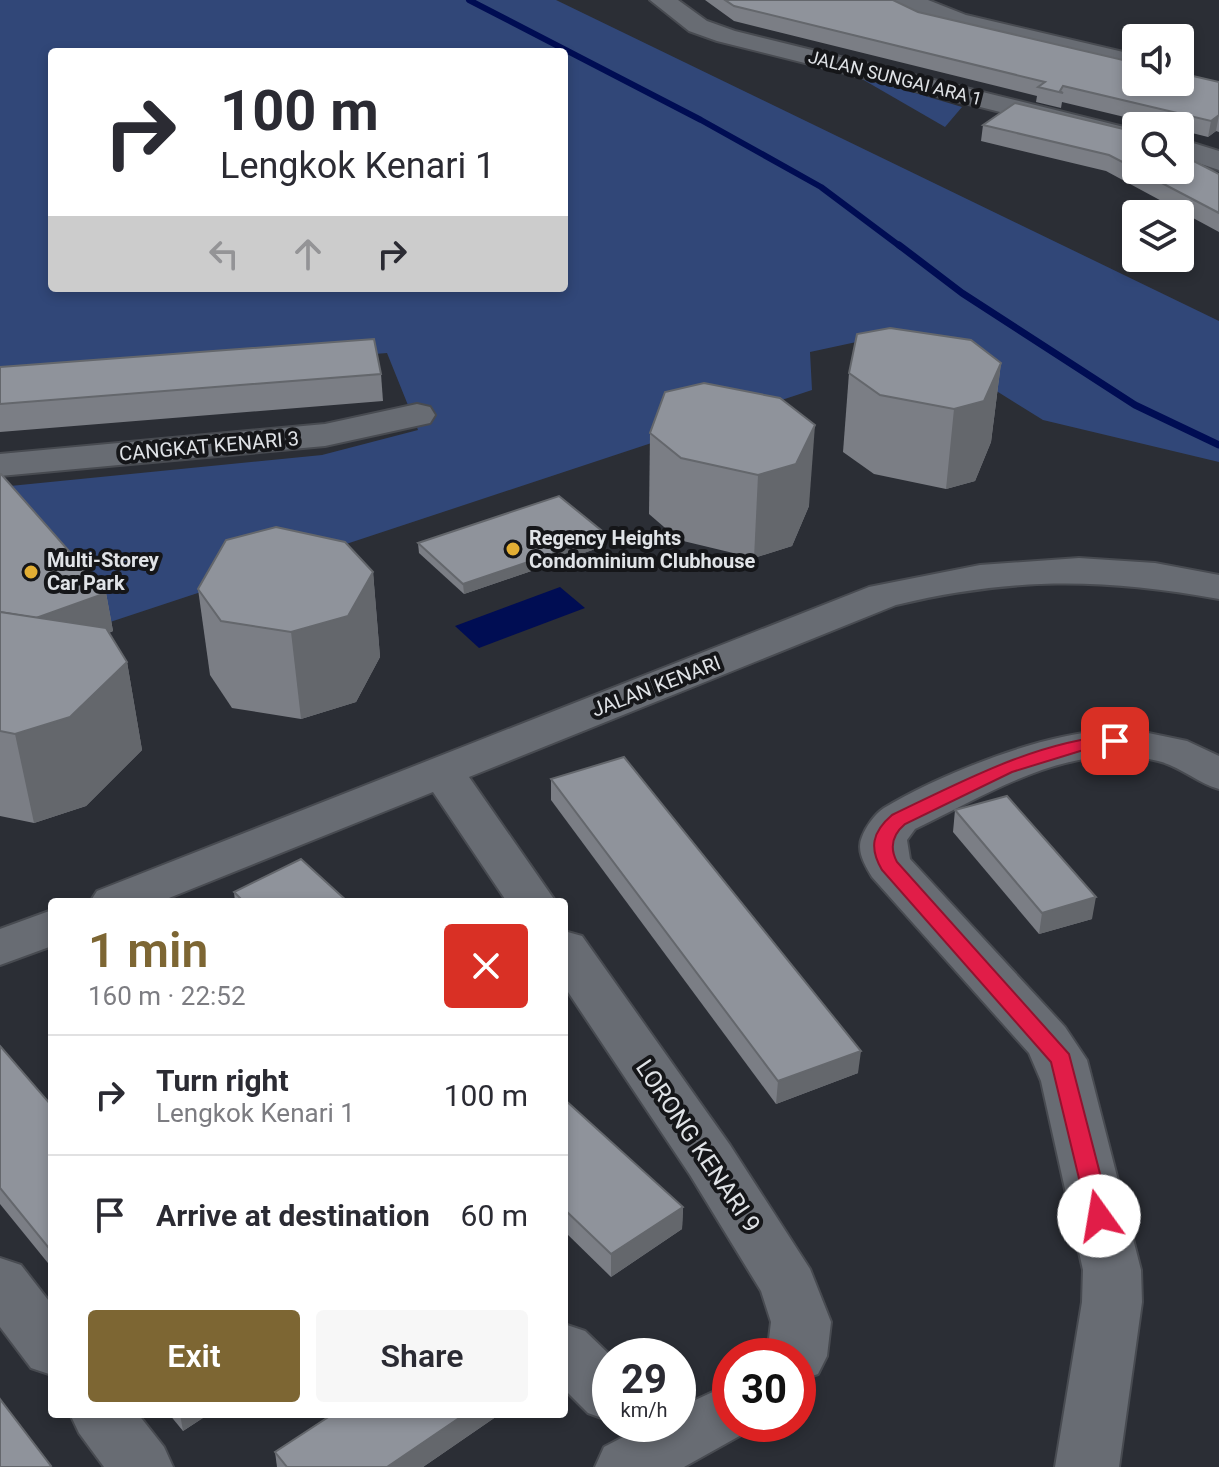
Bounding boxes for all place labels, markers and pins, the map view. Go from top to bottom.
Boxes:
place label: Regency Heights Condominium Clubhouse [529,526,756,573]
marker: Regency Heights Condominium Clubhouse [504,540,522,558]
place label: Multi-Storey Car Park [47,548,160,595]
marker: Multi-Storey Car Park [22,563,40,581]
pin [1081,707,1149,775]

